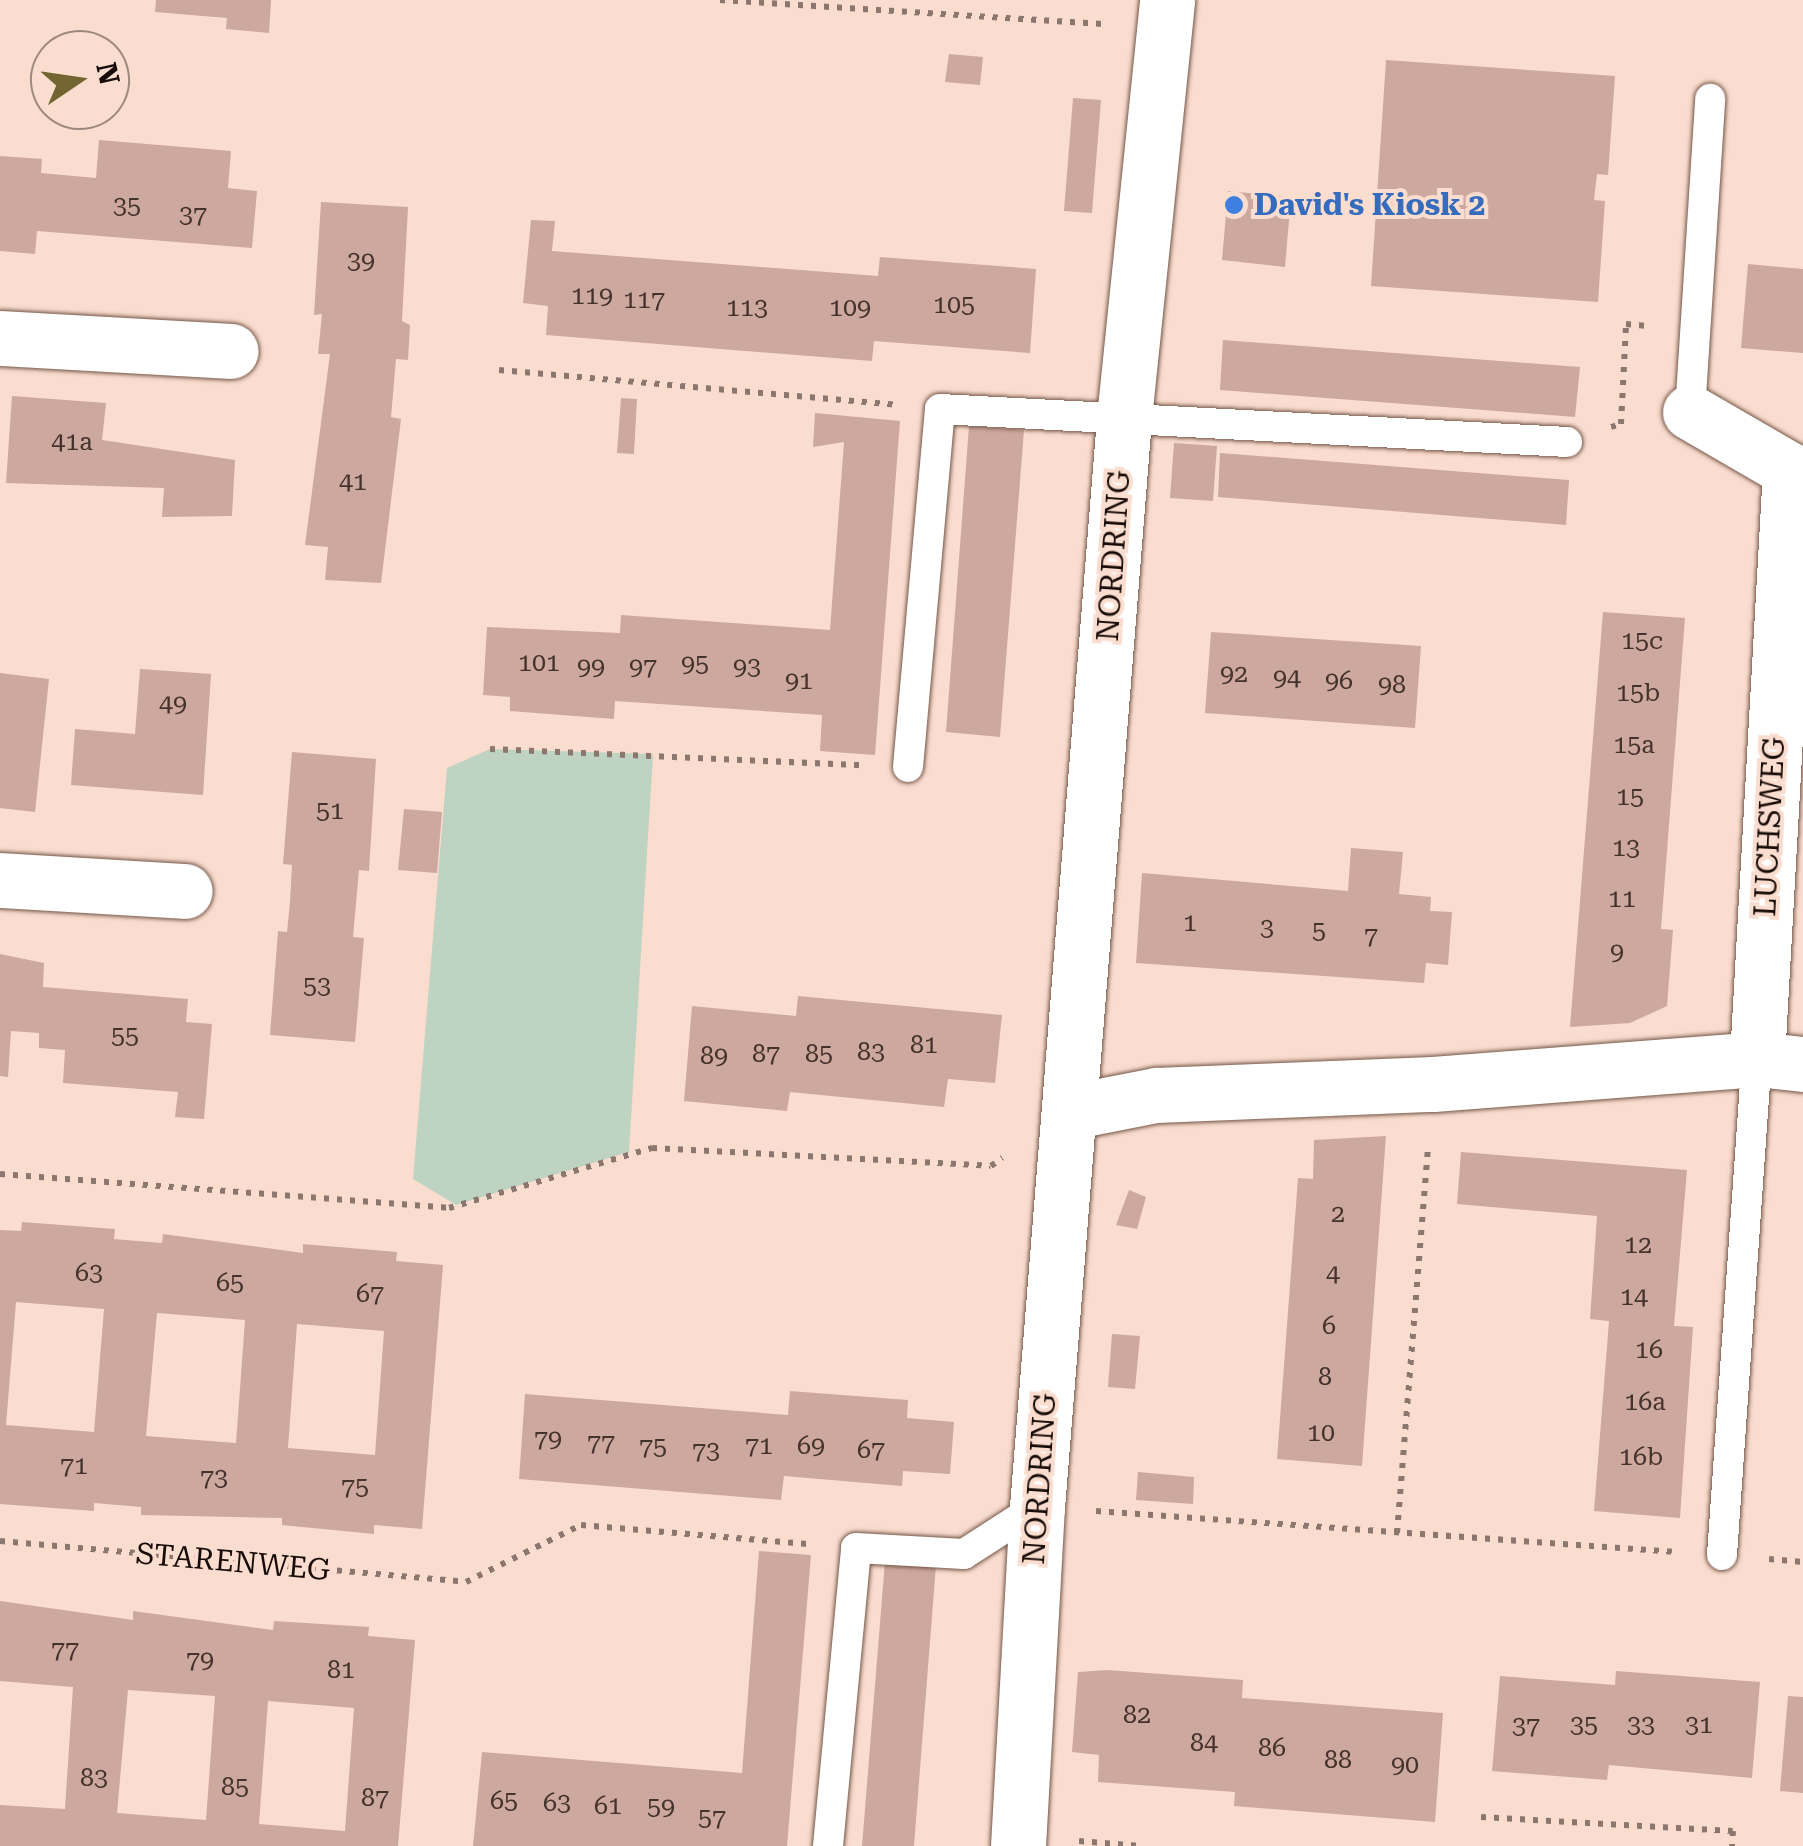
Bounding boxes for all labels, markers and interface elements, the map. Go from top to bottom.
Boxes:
north arrow [30,30,130,130]
text: N [89,59,126,88]
place label: David's Kiosk 2 [1254,187,1485,223]
house number: 35 [113,191,141,221]
marker: David's Kiosk 2 [1223,194,1245,216]
house number: 37 [179,200,207,230]
house number: 39 [347,246,375,276]
house number: 119 [571,281,613,311]
house number: 117 [623,285,665,315]
house number: 105 [933,290,975,320]
house number: 113 [726,293,768,323]
house number: 109 [829,293,871,323]
house number: 41a [51,427,93,457]
house number: 41 [339,467,367,497]
street label: NORDRING [1090,469,1138,643]
house number: 15c [1621,626,1663,656]
house number: 101 [518,648,560,678]
house number: 95 [681,649,709,679]
house number: 99 [577,652,605,682]
house number: 97 [629,652,657,682]
house number: 93 [733,652,761,682]
house number: 92 [1220,659,1248,689]
house number: 94 [1273,663,1301,693]
house number: 91 [785,666,813,696]
house number: 96 [1325,666,1353,696]
house number: 98 [1378,670,1406,700]
house number: 15b [1616,678,1660,708]
house number: 49 [159,689,187,719]
house number: 15a [1613,730,1655,760]
street label: LUCHSWEG [1747,736,1793,918]
house number: 15 [1616,782,1644,812]
house number: 51 [316,796,344,826]
house number: 13 [1612,833,1640,863]
house number: 11 [1608,884,1636,914]
house number: 1 [1183,908,1197,938]
house number: 3 [1260,913,1274,943]
house number: 5 [1312,916,1326,946]
house number: 7 [1364,921,1378,951]
house number: 9 [1610,937,1624,967]
house number: 53 [303,971,331,1001]
house number: 55 [111,1021,139,1051]
house number: 81 [910,1030,938,1060]
house number: 83 [857,1037,885,1067]
house number: 87 [752,1039,780,1069]
house number: 85 [805,1039,833,1069]
house number: 89 [700,1041,728,1071]
house number: 2 [1331,1199,1345,1229]
house number: 12 [1624,1230,1652,1260]
house number: 63 [75,1258,103,1288]
house number: 4 [1326,1259,1340,1289]
house number: 65 [216,1268,244,1298]
house number: 67 [356,1279,384,1309]
house number: 14 [1620,1282,1648,1312]
house number: 6 [1322,1311,1336,1341]
house number: 16 [1635,1335,1663,1365]
house number: 8 [1318,1362,1332,1392]
house number: 16a [1624,1387,1666,1417]
street label: NORDRING [1016,1392,1064,1566]
house number: 10 [1307,1418,1335,1448]
house number: 79 [534,1424,562,1454]
house number: 77 [587,1428,615,1458]
house number: 71 [745,1431,773,1461]
house number: 69 [797,1431,825,1461]
house number: 75 [639,1432,667,1462]
house number: 67 [857,1435,885,1465]
house number: 73 [692,1436,720,1466]
house number: 16b [1619,1442,1663,1472]
house number: 71 [60,1451,88,1481]
house number: 73 [200,1463,228,1493]
house number: 75 [341,1472,369,1502]
street label: STARENWEG [134,1536,332,1588]
house number: 77 [51,1635,79,1665]
house number: 79 [186,1645,214,1675]
house number: 81 [327,1655,355,1685]
house number: 82 [1123,1700,1151,1730]
house number: 35 [1570,1710,1598,1740]
house number: 33 [1627,1710,1655,1740]
house number: 31 [1685,1710,1713,1740]
house number: 37 [1512,1711,1540,1741]
house number: 84 [1190,1728,1218,1758]
house number: 86 [1258,1733,1286,1763]
house number: 88 [1324,1745,1352,1775]
house number: 90 [1391,1750,1419,1780]
house number: 83 [80,1763,108,1793]
house number: 85 [221,1772,249,1802]
house number: 87 [361,1783,389,1813]
house number: 65 [490,1786,518,1816]
house number: 63 [543,1788,571,1818]
house number: 61 [594,1791,622,1821]
house number: 59 [647,1792,675,1822]
house number: 57 [698,1803,726,1833]

